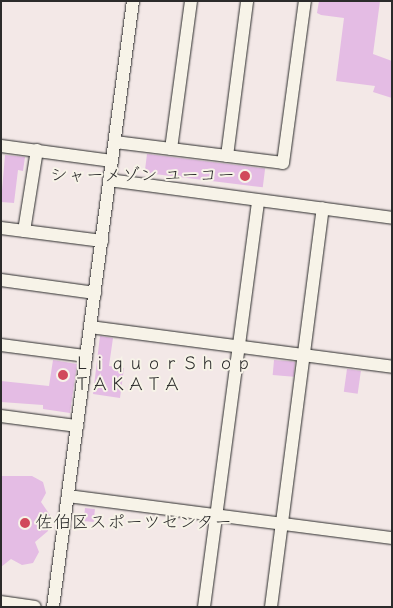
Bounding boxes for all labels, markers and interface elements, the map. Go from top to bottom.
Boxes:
place label: シャーメゾン ユーコー [50,165,235,187]
marker: シャーメゾン ユーコー [239,170,251,182]
place label: ＬｉｑｕｏｒＳｈｏｐ ＴＡＫＡＴＡ [73,354,253,396]
marker: ＬｉｑｕｏｒＳｈｏｐ ＴＡＫＡＴＡ [57,369,69,381]
place label: 佐伯区スポーツセンター [35,512,233,534]
marker: 佐伯区スポーツセンター [19,517,31,529]

